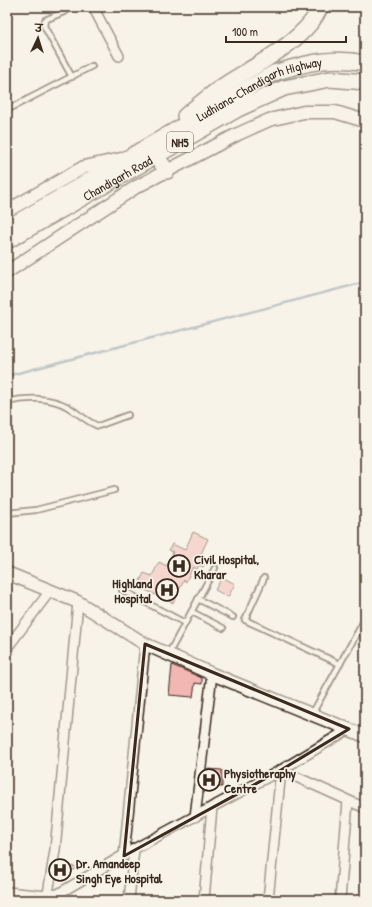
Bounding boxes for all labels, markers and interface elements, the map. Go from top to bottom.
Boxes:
north arrow [18,18,58,58]
scale bar [226,18,346,44]
text: उ [34,21,45,35]
text: 100 m [232,23,258,40]
street label: Ludhiana-Chandigarh Highway [193,52,323,125]
road number: NH5 [167,132,193,152]
street label: Chandigarh Road [79,151,155,205]
place label: Civil Hospital, Kharar [194,550,259,583]
hospital icon: Civil Hospital, Kharar [166,553,192,579]
place label: Highland Hospital [112,574,153,608]
hospital icon: Highland Hospital [154,577,180,603]
place label: Physiotheraphy Centre [224,764,297,797]
hospital icon: Physiotheraphy Centre [196,767,222,793]
place label: Dr. Amandeep Singh Eye Hospital [76,854,163,888]
hospital icon: Dr. Amandeep Singh Eye Hospital [47,857,73,883]

